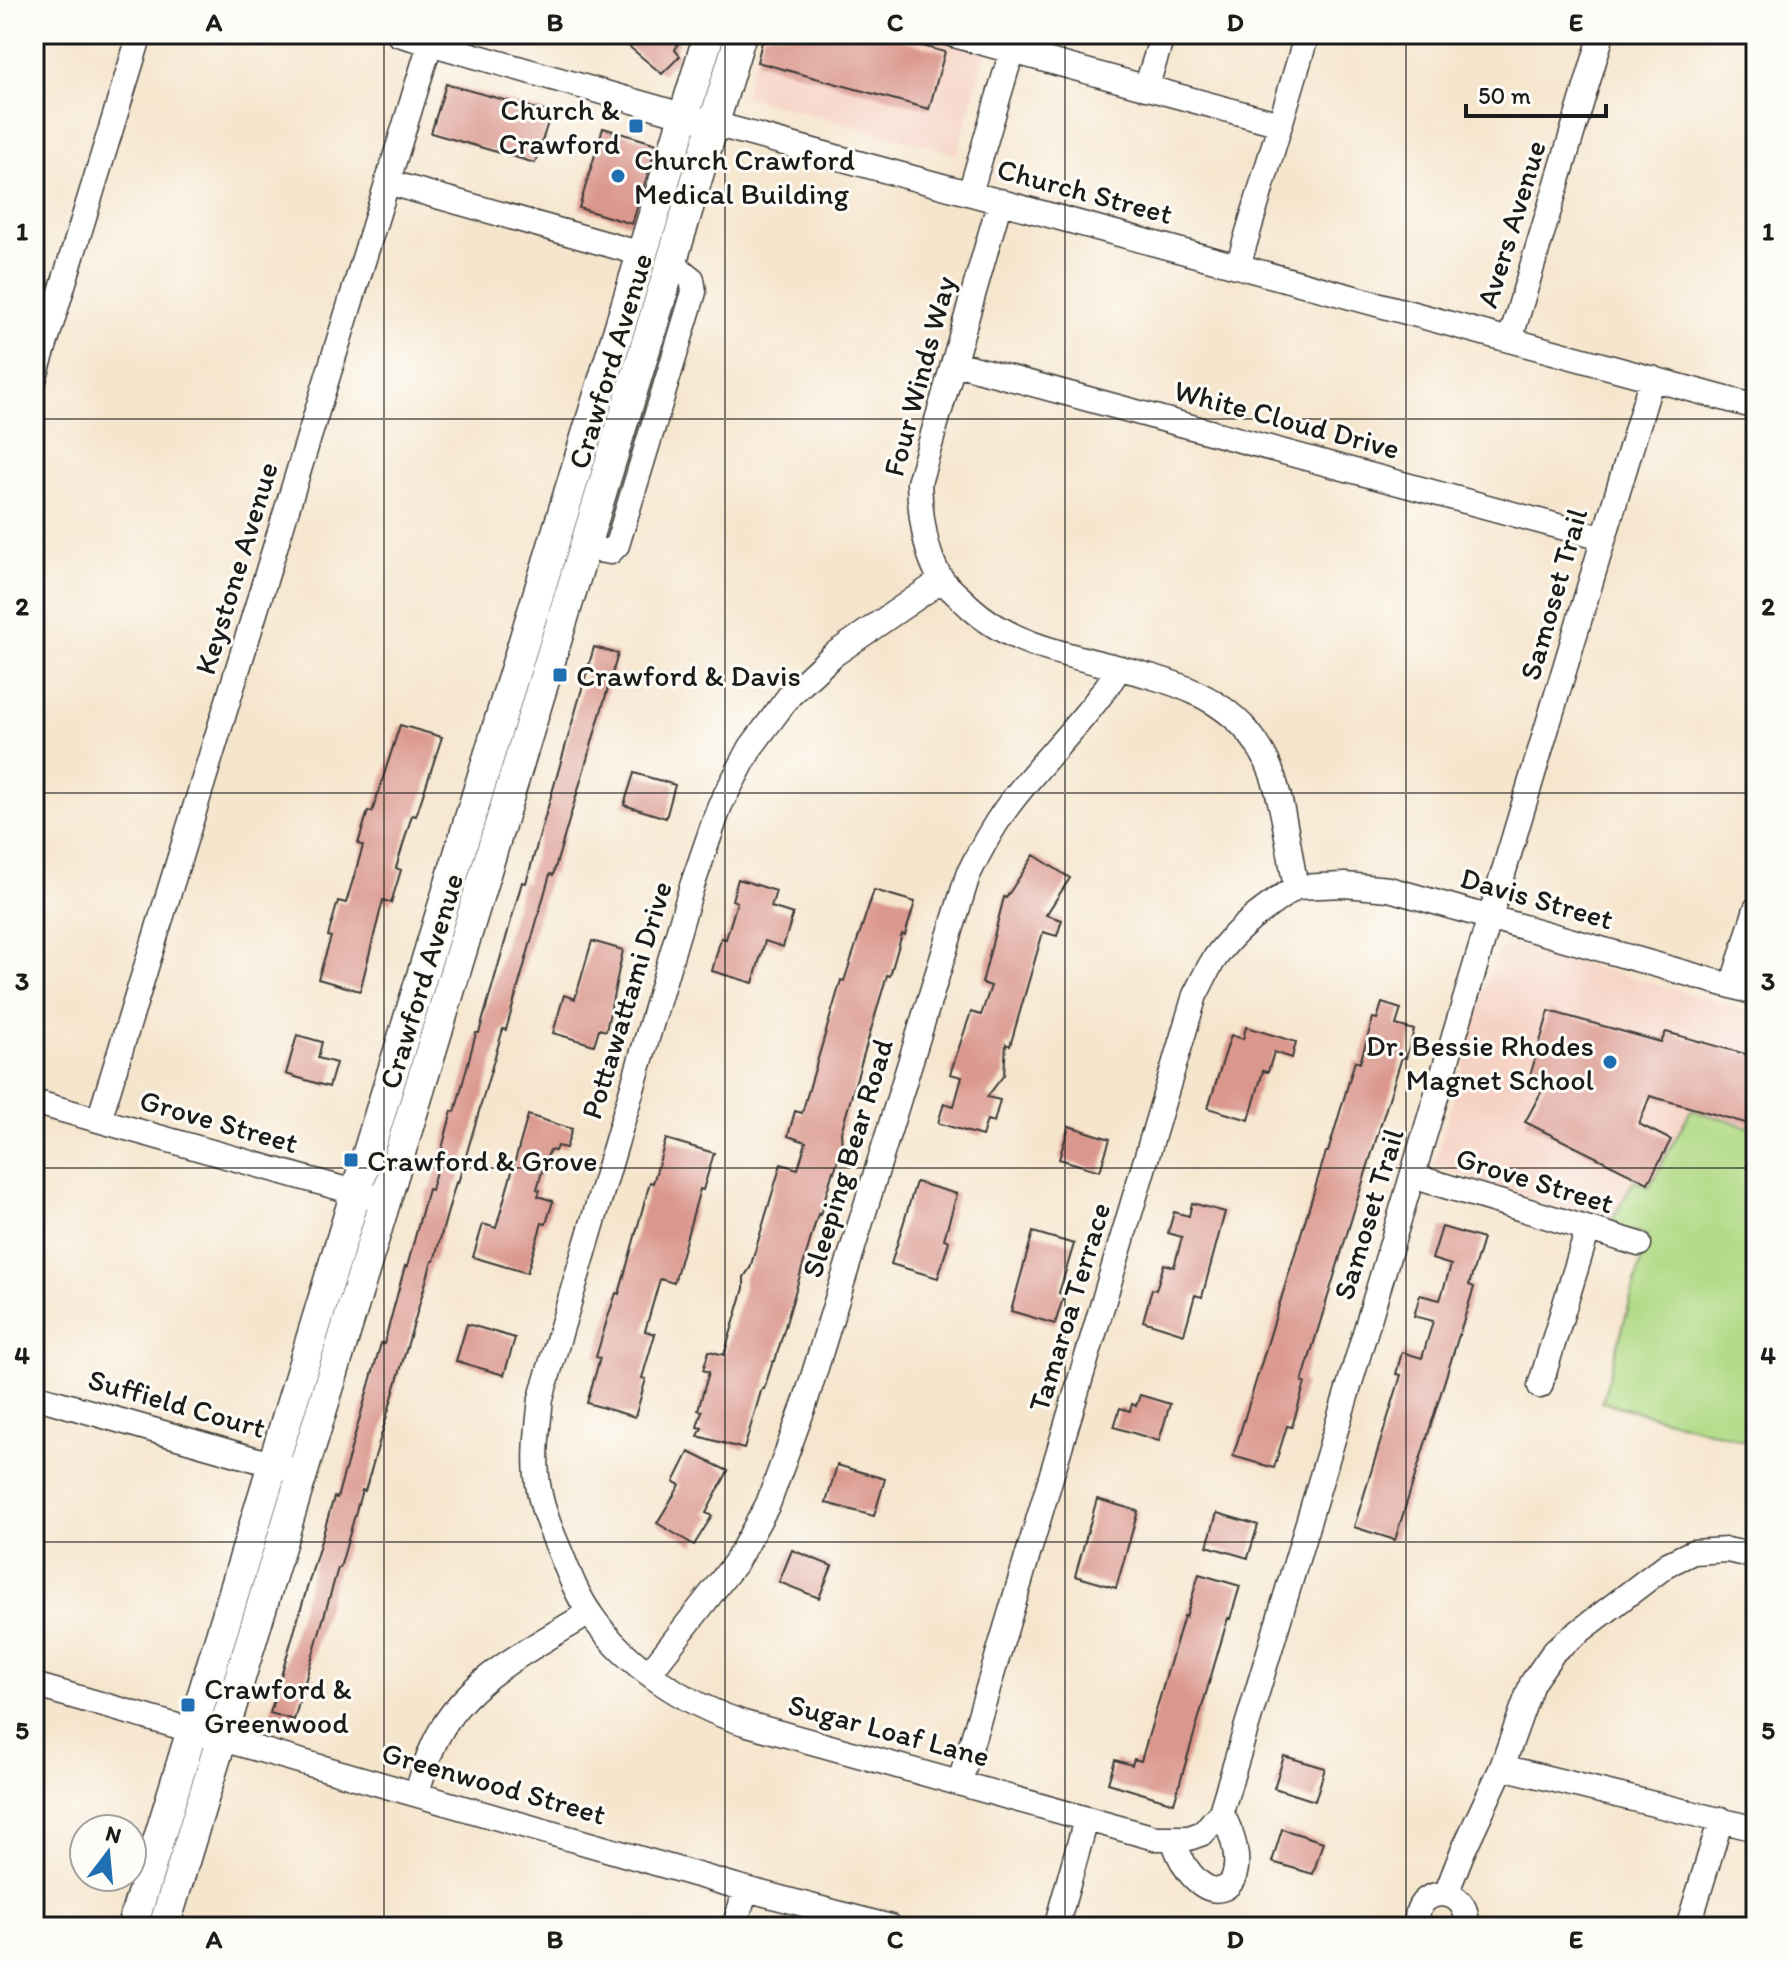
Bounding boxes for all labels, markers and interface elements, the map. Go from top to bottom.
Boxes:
text: A [205,6,223,38]
text: B [547,6,564,38]
text: C [887,6,904,38]
text: D [1226,6,1244,38]
text: E [1569,6,1583,38]
scale bar [1466,68,1606,118]
text: 50 m [1478,81,1531,110]
place label: Church & Crawford [498,91,620,162]
marker: Church & Crawford [627,117,645,135]
street label: Avers Avenue [1468,136,1554,312]
place label: Church Crawford Medical Building [634,141,855,212]
street label: Church Street [993,150,1177,232]
marker: Church Crawford Medical Building [609,167,627,185]
text: 1 [16,215,28,247]
text: 1 [1762,215,1774,247]
street label: Crawford Avenue [560,249,660,473]
street label: Four Winds Way [874,272,964,480]
street label: White Cloud Drive [1170,371,1404,467]
street label: Keystone Avenue [186,457,286,679]
street label: Samoset Trail [1511,503,1595,684]
text: 2 [15,590,29,622]
text: 2 [1761,590,1775,622]
place label: Crawford & Davis [576,657,801,694]
marker: Crawford & Davis [551,666,569,684]
street label: Davis Street [1456,859,1618,937]
street label: Crawford Avenue [371,869,471,1093]
street label: Pottawattami Drive [572,877,680,1123]
text: 3 [15,965,29,997]
text: 3 [1761,965,1775,997]
place label: Dr. Bessie Rhodes Magnet School [1366,1027,1594,1098]
street label: Sleeping Bear Road [793,1034,901,1282]
marker: Dr. Bessie Rhodes Magnet School [1601,1053,1619,1071]
street label: Grove Street [136,1081,302,1161]
street label: Samoset Trail [1324,1123,1412,1304]
street label: Grove Street [1452,1138,1618,1222]
place label: Crawford & Grove [367,1142,598,1179]
marker: Crawford & Grove [342,1151,360,1169]
street label: Tamaroa Terrace [1020,1198,1118,1416]
text: 4 [14,1339,30,1371]
text: 4 [1760,1339,1776,1371]
street label: Suffield Court [84,1360,270,1446]
place label: Crawford & Greenwood [204,1670,352,1741]
street label: Sugar Loaf Lane [784,1685,994,1775]
marker: Crawford & Greenwood [179,1696,197,1714]
text: 5 [15,1714,29,1746]
text: 5 [1761,1714,1775,1746]
street label: Greenwood Street [378,1733,610,1833]
north arrow [68,1813,148,1893]
text: N [103,1819,124,1849]
text: A [205,1923,223,1955]
text: B [547,1923,564,1955]
text: C [887,1923,904,1955]
text: D [1226,1923,1244,1955]
text: E [1569,1923,1583,1955]

